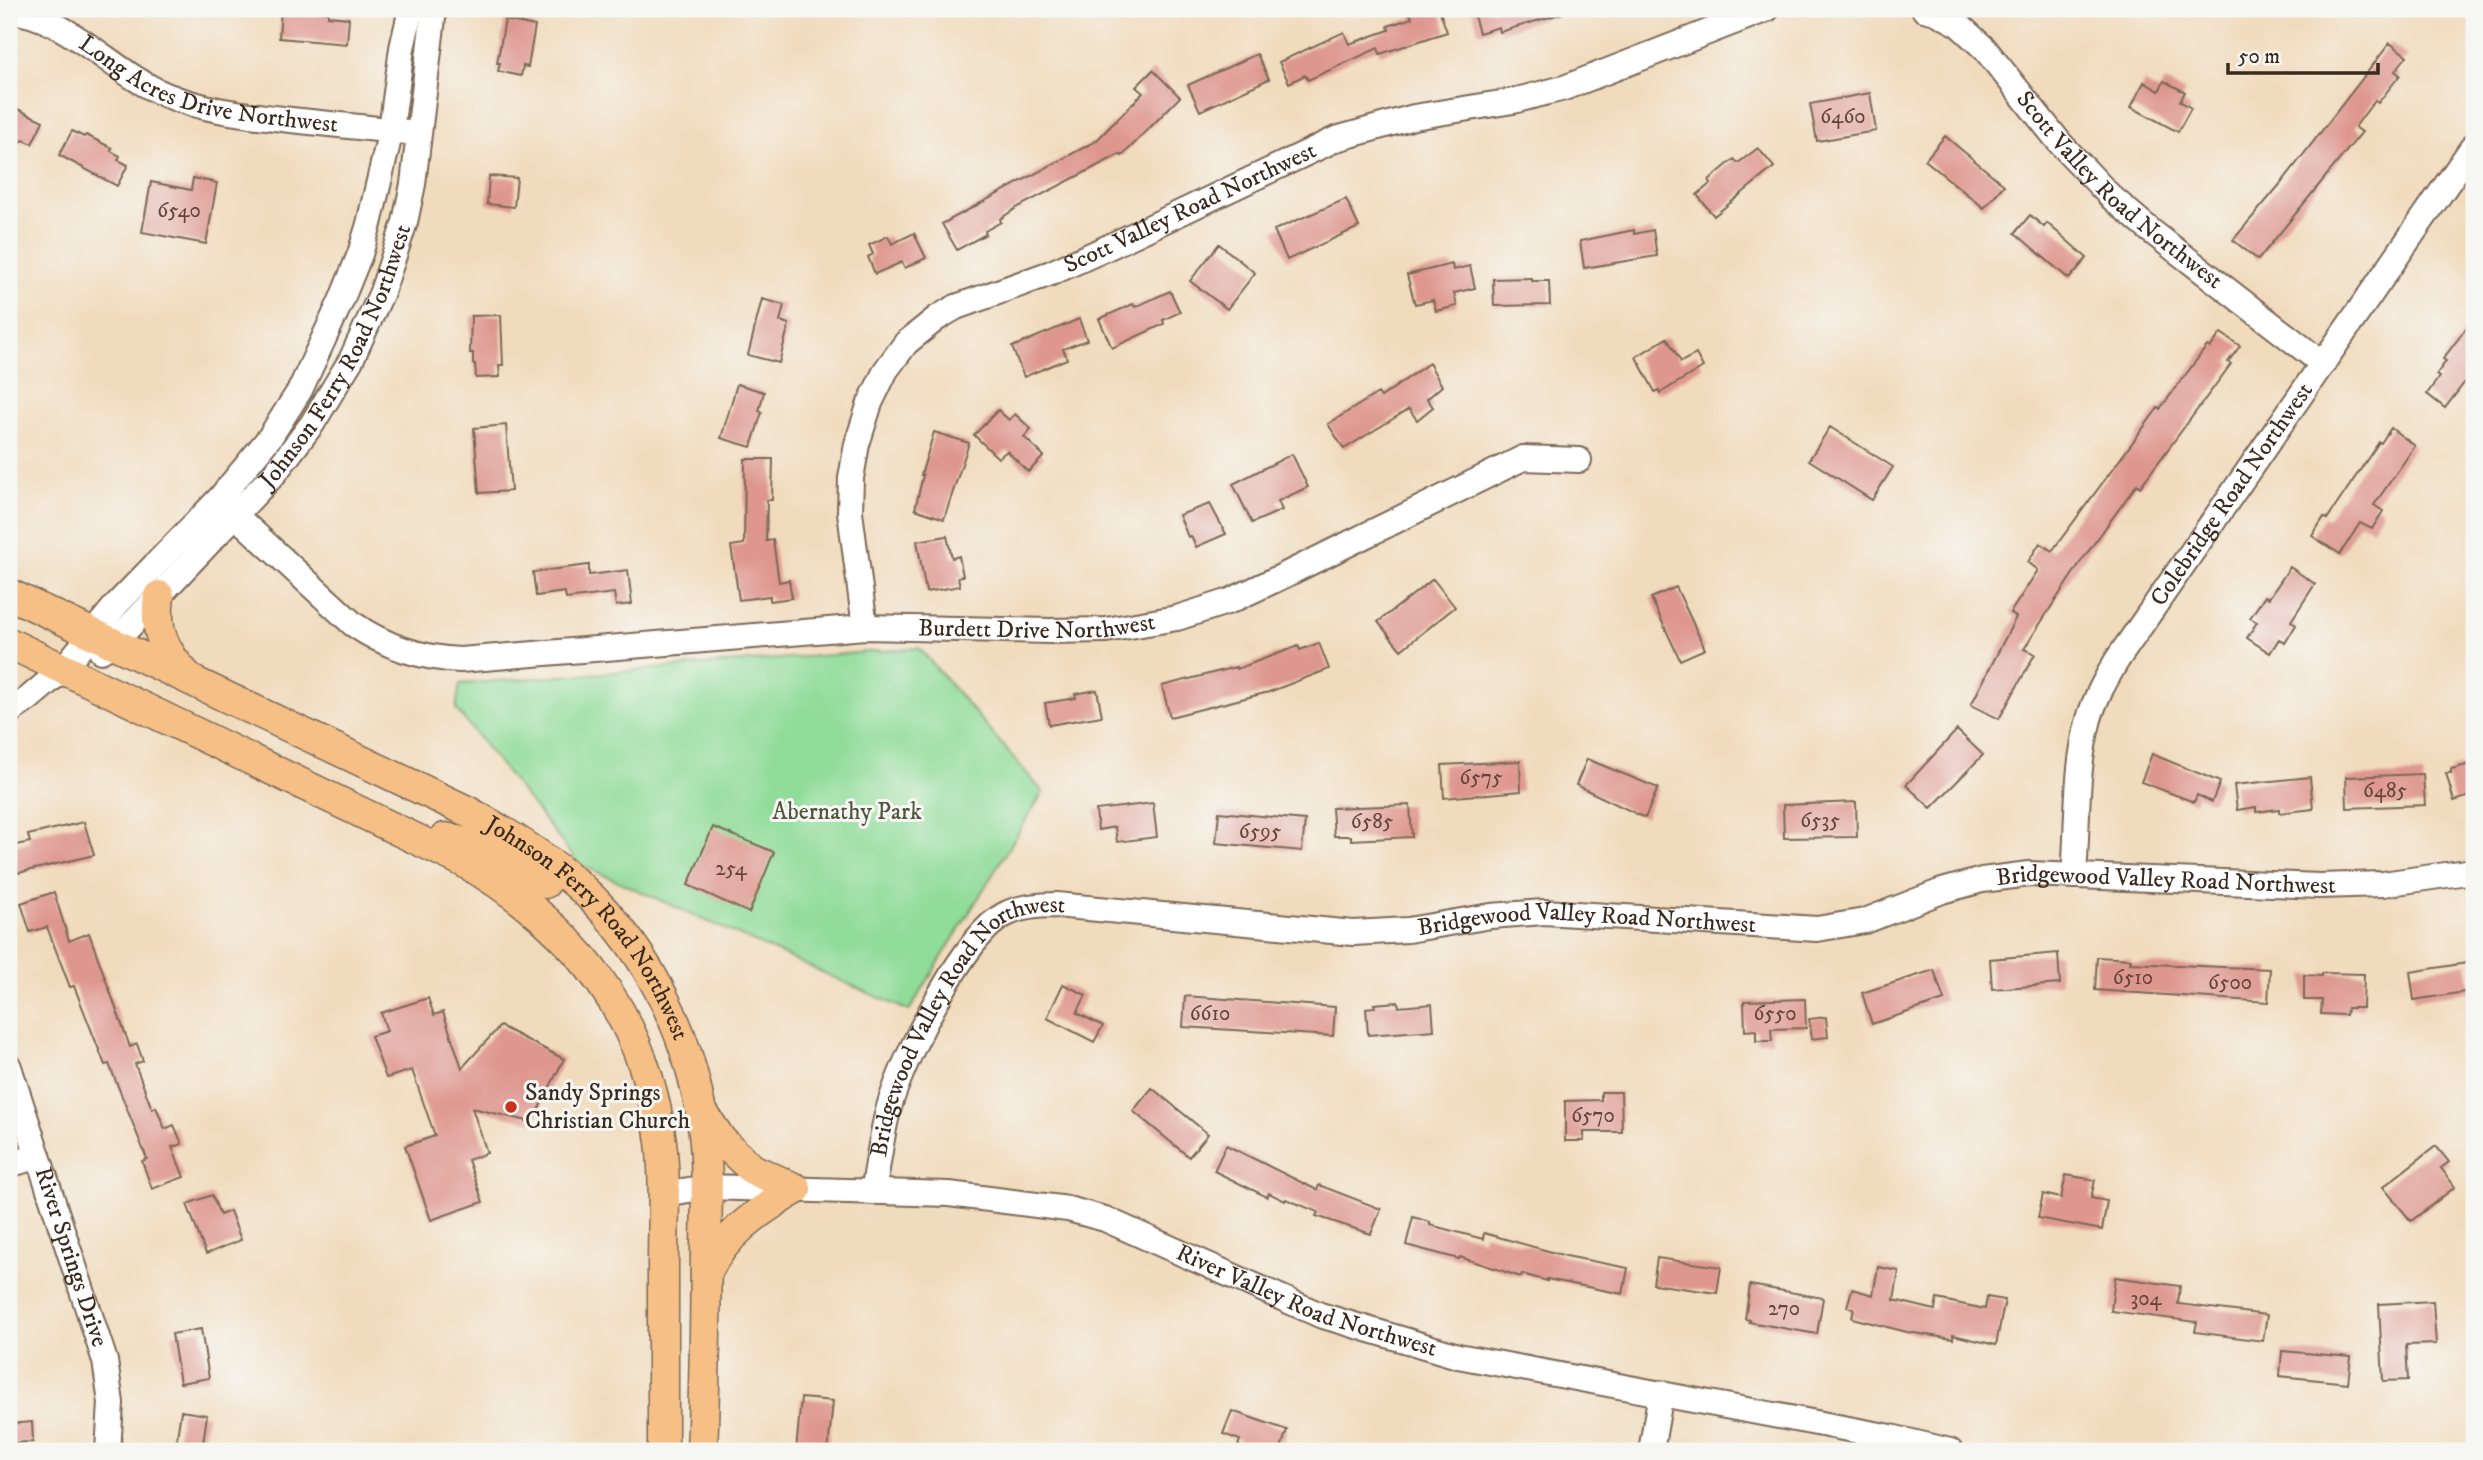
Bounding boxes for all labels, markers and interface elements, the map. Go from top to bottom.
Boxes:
street label: Long Acres Drive Northwest [73,29,340,140]
scale bar [2228,32,2378,76]
text: 50 m [2238,44,2280,70]
street label: Scott Valley Road Northwest [2009,85,2229,296]
house number: 6460 [1820,104,1866,130]
street label: Scott Valley Road Northwest [1059,135,1321,280]
house number: 6540 [157,198,201,224]
street label: Johnson Ferry Road Northwest [252,220,418,496]
street label: Colebridge Road Northwest [2144,377,2320,612]
street label: Burdett Drive Northwest [918,607,1158,646]
house number: 6575 [1460,765,1502,791]
house number: 6485 [2363,778,2407,804]
park label: Abernathy Park [772,797,922,827]
house number: 6535 [1800,808,1840,834]
street label: Johnson Ferry Road Northwest [478,809,695,1045]
house number: 6585 [1351,809,1393,835]
house number: 6595 [1239,819,1281,845]
house number: 254 [715,856,748,882]
street label: Bridgewood Valley Road Northwest [1994,859,2336,901]
street label: Bridgewood Valley Road Northwest [864,890,1067,1159]
street label: Bridgewood Valley Road Northwest [1415,896,1757,943]
house number: 6510 [2113,965,2153,991]
house number: 6500 [2208,970,2252,996]
house number: 6610 [1190,1001,1230,1027]
house number: 6550 [1753,1001,1797,1027]
place label: Sandy Springs Christian Church [525,1078,691,1136]
marker: Sandy Springs Christian Church [503,1099,519,1115]
house number: 6570 [1571,1103,1615,1129]
street label: River Springs Drive [28,1163,114,1351]
street label: River Valley Road Northwest [1171,1238,1441,1364]
house number: 304 [2130,1286,2162,1312]
house number: 270 [1768,1296,1800,1322]

